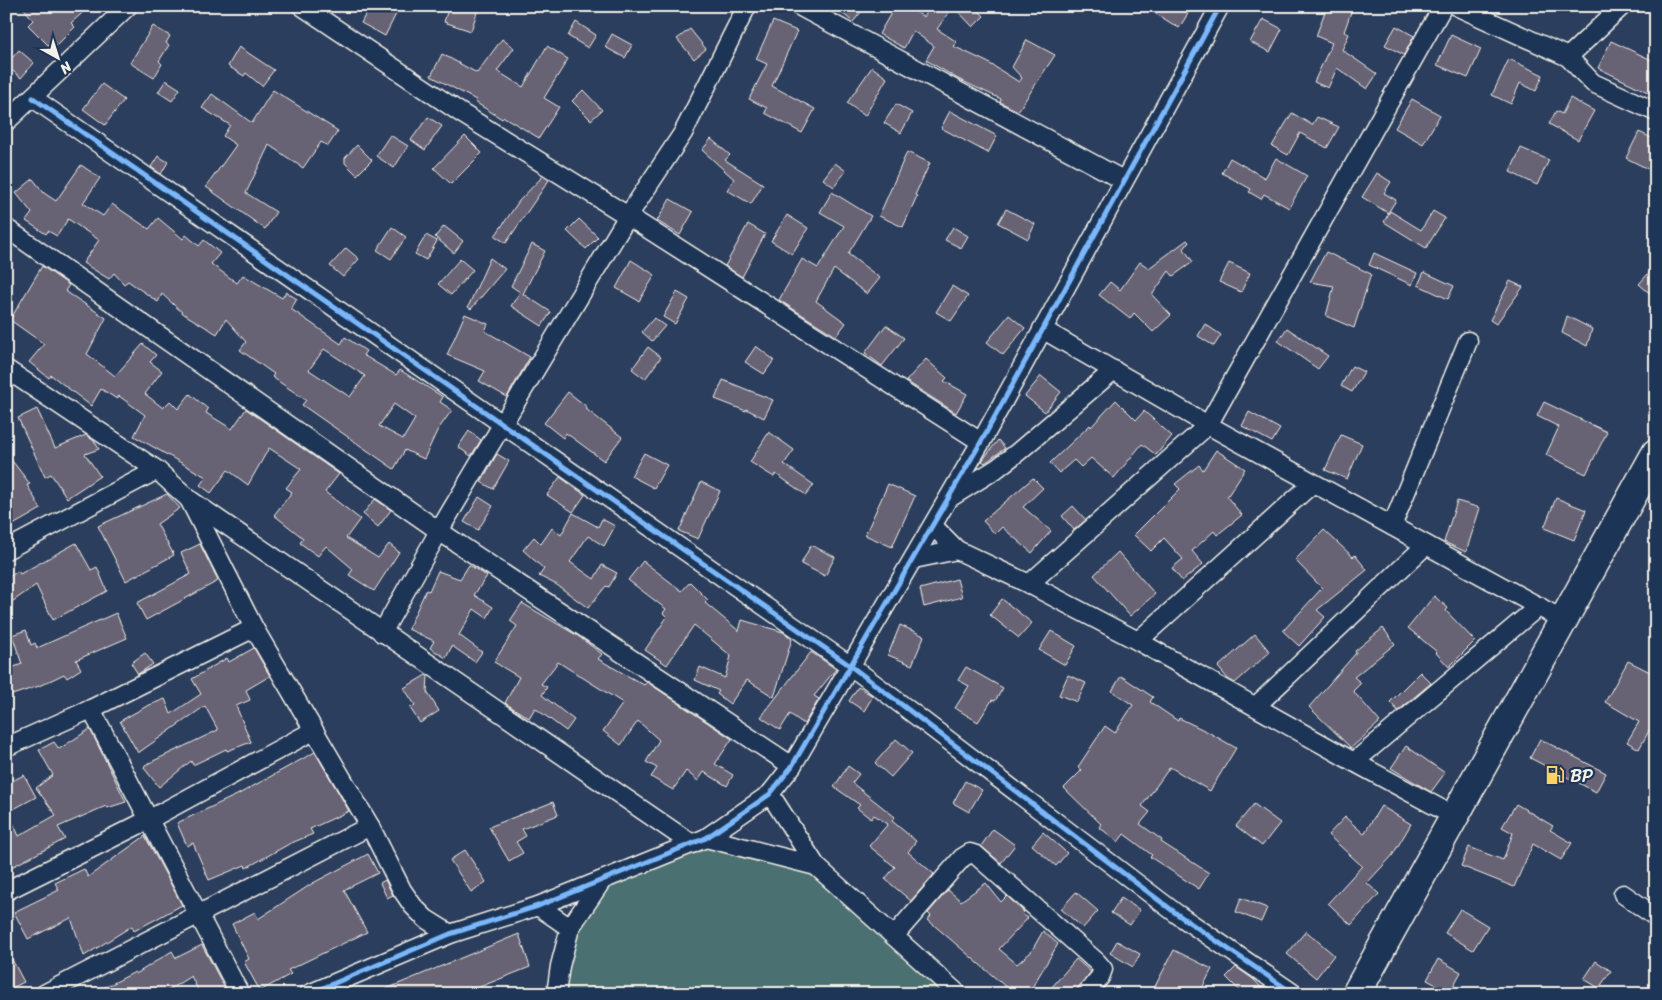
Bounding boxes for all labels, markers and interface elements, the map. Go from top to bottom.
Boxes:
north arrow [32,32,82,82]
text: N [54,54,78,81]
place label: BP [1570,759,1593,792]
fuel station icon: BP [1544,764,1566,786]

